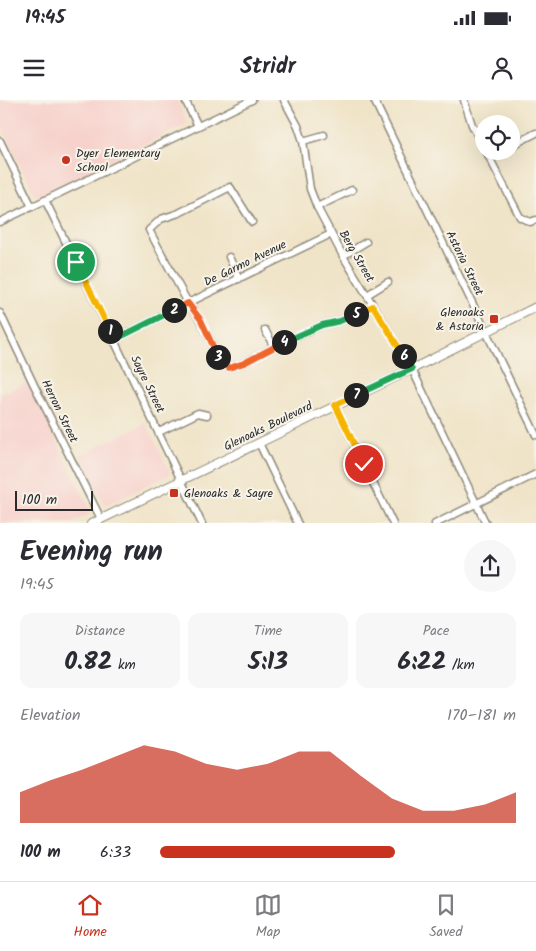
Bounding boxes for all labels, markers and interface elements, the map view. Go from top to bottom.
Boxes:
text: 19:45 [25,3,65,33]
text: Stridr [240,50,296,85]
icon: menu [20,54,48,82]
icon: person [488,54,516,82]
map controls [475,115,520,160]
button: locate [475,115,520,160]
place label: Dyer Elementary School [76,144,161,177]
marker: Dyer Elementary School [60,154,72,166]
street label: Berg Street [334,226,379,286]
street label: Astoria Street [441,228,489,299]
street label: De Garmo Avenue [201,235,290,292]
pin [55,241,97,283]
icon: arrive [62,248,90,276]
pin: 2 [162,298,186,322]
text: 2 [170,299,179,321]
pin: 5 [344,302,368,326]
text: 5 [353,303,360,325]
place label: Glenoaks & Astoria [436,303,484,336]
marker: Glenoaks & Astoria [488,313,500,325]
pin: 1 [98,318,122,344]
text: 1 [108,320,113,342]
pin: 4 [272,330,296,354]
text: 4 [281,331,288,353]
pin: 3 [206,344,230,370]
pin: 6 [392,344,416,368]
text: 6 [401,345,408,367]
text: 3 [215,346,222,368]
street label: Sayre Street [125,352,170,417]
street label: Herron Street [36,376,83,446]
pin: 7 [344,382,368,408]
text: 7 [353,384,360,406]
street label: Glenoaks Boulevard [221,396,317,456]
pin [343,443,385,485]
icon: check [350,450,378,478]
place label: Glenoaks & Sayre [184,484,274,503]
marker: Glenoaks & Sayre [168,487,180,499]
scale bar [15,488,92,512]
text: 100 m [22,489,57,511]
text: Evening run [20,530,163,575]
button: share [464,540,516,592]
text: 19:45 [20,572,54,597]
text: Distance [75,620,125,642]
text: Time [254,620,282,642]
text: Pace [423,620,449,642]
text: 0.82 [64,642,112,682]
text: 5:13 [248,642,288,682]
text: 6:22 [397,642,446,682]
text: km [112,654,136,676]
text: /km [446,654,475,676]
text: Elevation [20,703,81,728]
text: 170–181 m [447,703,516,728]
text: 100 m [20,840,61,865]
text: 6:33 [100,840,131,865]
tab: Home [74,891,107,943]
tab: Map [254,891,282,943]
tab: Saved [429,891,462,943]

